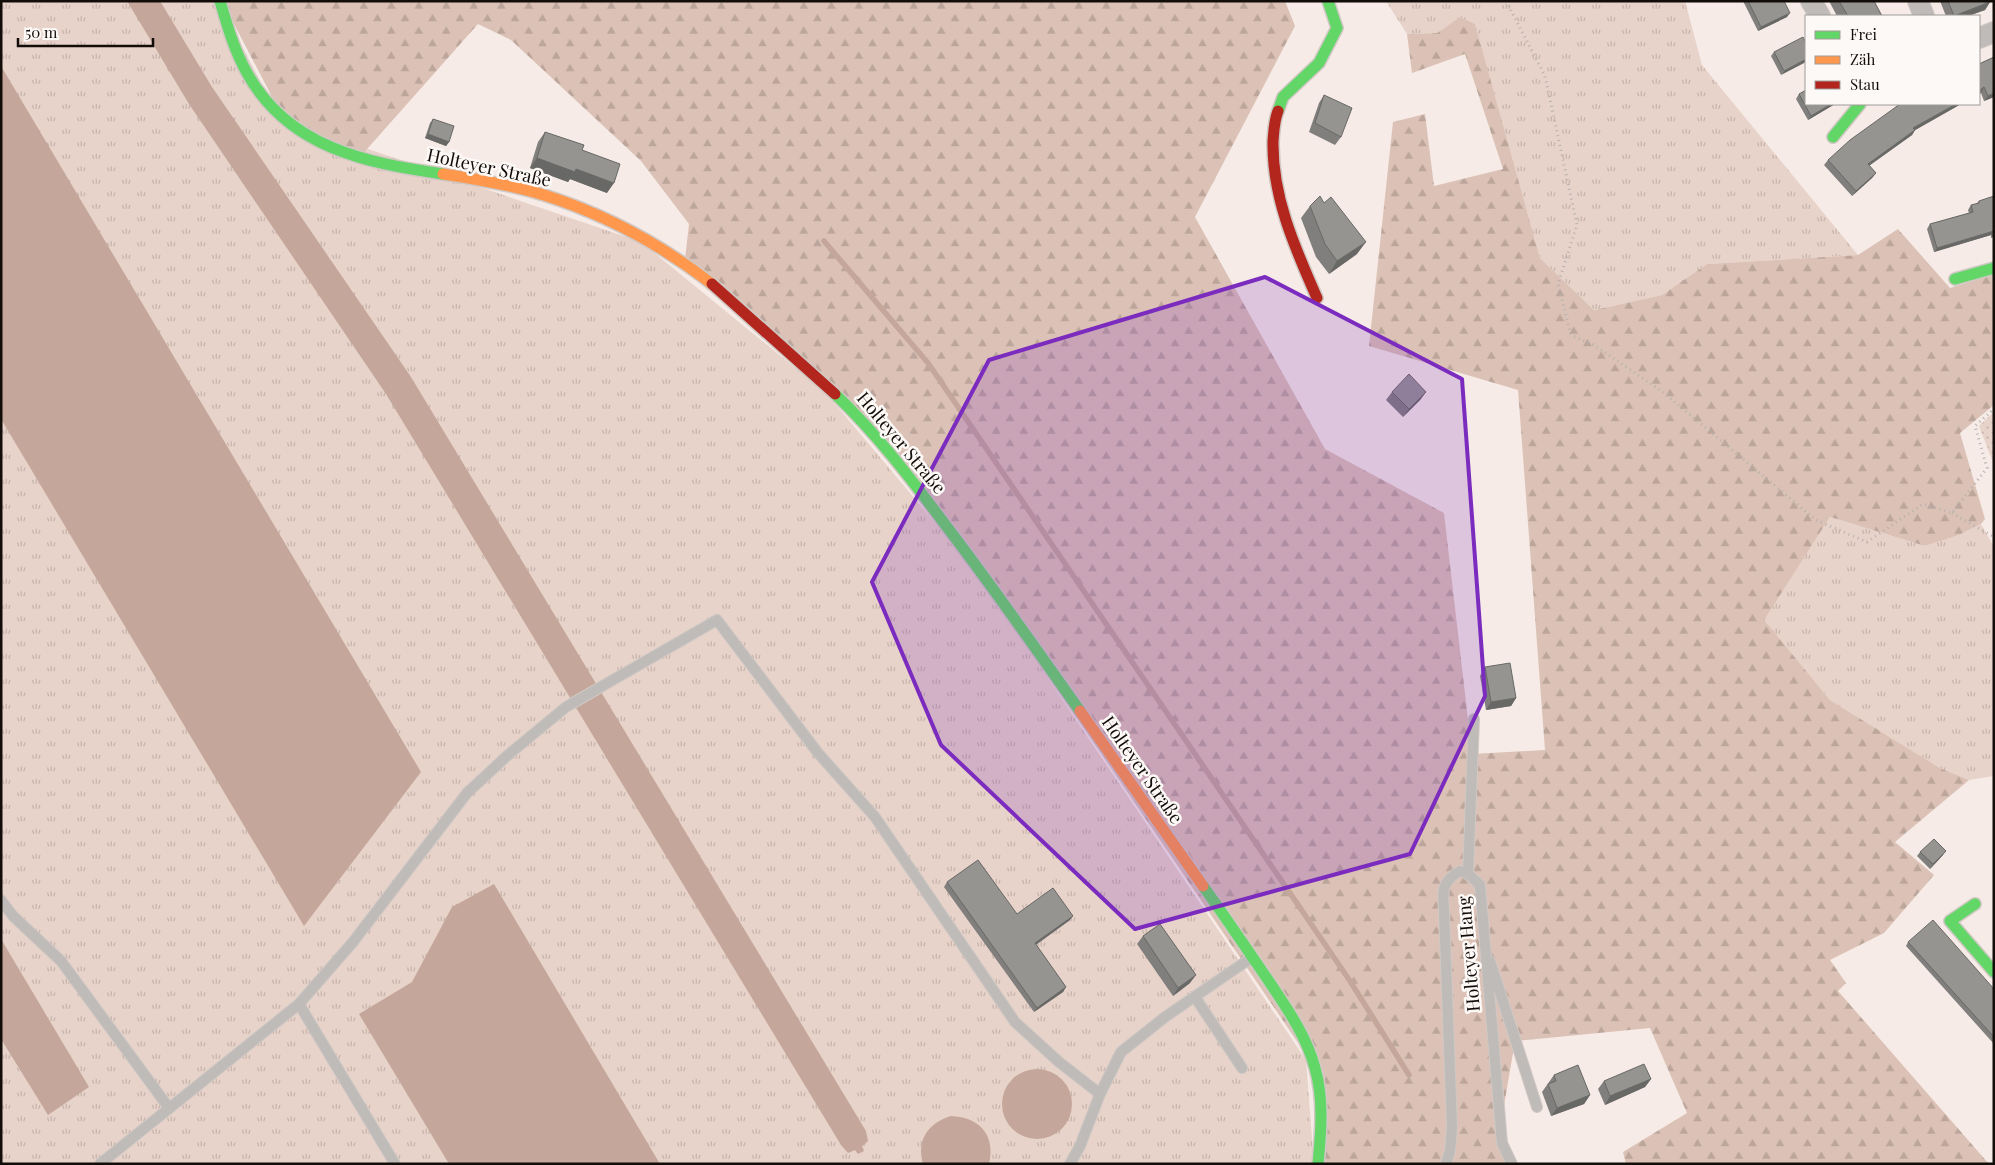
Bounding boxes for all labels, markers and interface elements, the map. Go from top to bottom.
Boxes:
scale bar [18,15,152,47]
legend [1805,15,1980,105]
text: 50 m [25,22,58,42]
text: Frei [1850,24,1878,44]
text: Zäh [1850,49,1875,69]
text: Stau [1850,74,1880,94]
street label: Holteyer Straße [425,142,553,192]
street label: Holteyer Straße [852,386,952,498]
street label: Holteyer Straße [1097,711,1189,828]
street label: Holteyer Hang [1451,895,1485,1013]

